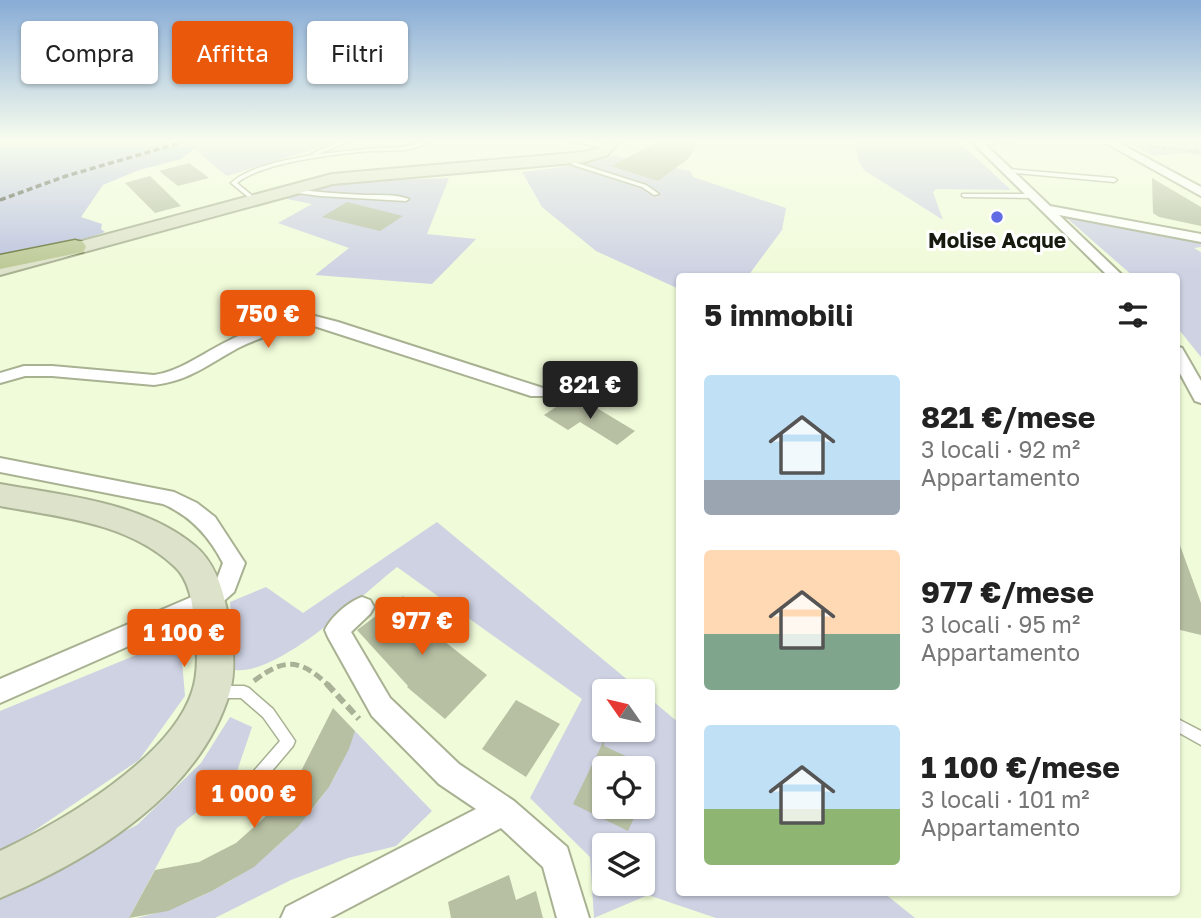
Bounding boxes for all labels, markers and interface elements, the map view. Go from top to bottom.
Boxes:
chip: Compra [21,21,158,84]
chip: Affitta [172,21,293,84]
chip: Filtri [307,21,408,84]
marker: Molise Acque [989,209,1005,225]
place label: Molise Acque [928,227,1066,253]
pin: 750 € [219,290,317,350]
icon: filters [1114,296,1152,334]
text: 5 immobili [704,297,853,333]
text: 750 € [236,299,300,327]
pin: 821 € [541,362,639,421]
text: 821 € [559,370,621,398]
text: 821 €/mese [921,399,1095,435]
icon: home [760,403,844,487]
text: 3 locali · 92 m² [921,435,1080,463]
text: Appartamento [921,463,1080,491]
text: 977 €/mese [921,574,1094,610]
icon: home [760,578,844,662]
pin: 977 € [373,598,471,657]
text: 977 € [391,606,453,634]
pin: 1 100 € [119,610,249,669]
text: 3 locali · 95 m² [921,610,1080,638]
text: 1 100 € [143,618,225,646]
text: Appartamento [921,638,1080,666]
north arrow [592,679,654,742]
map controls [592,679,655,896]
text: 1 100 €/mese [921,749,1120,785]
icon: home [760,753,844,837]
button: locate [592,756,655,819]
pin: 1 000 € [189,770,319,830]
text: 1 000 € [212,779,296,807]
text: 3 locali · 101 m² [921,785,1090,813]
text: Appartamento [921,813,1080,841]
button: layers [592,833,655,896]

